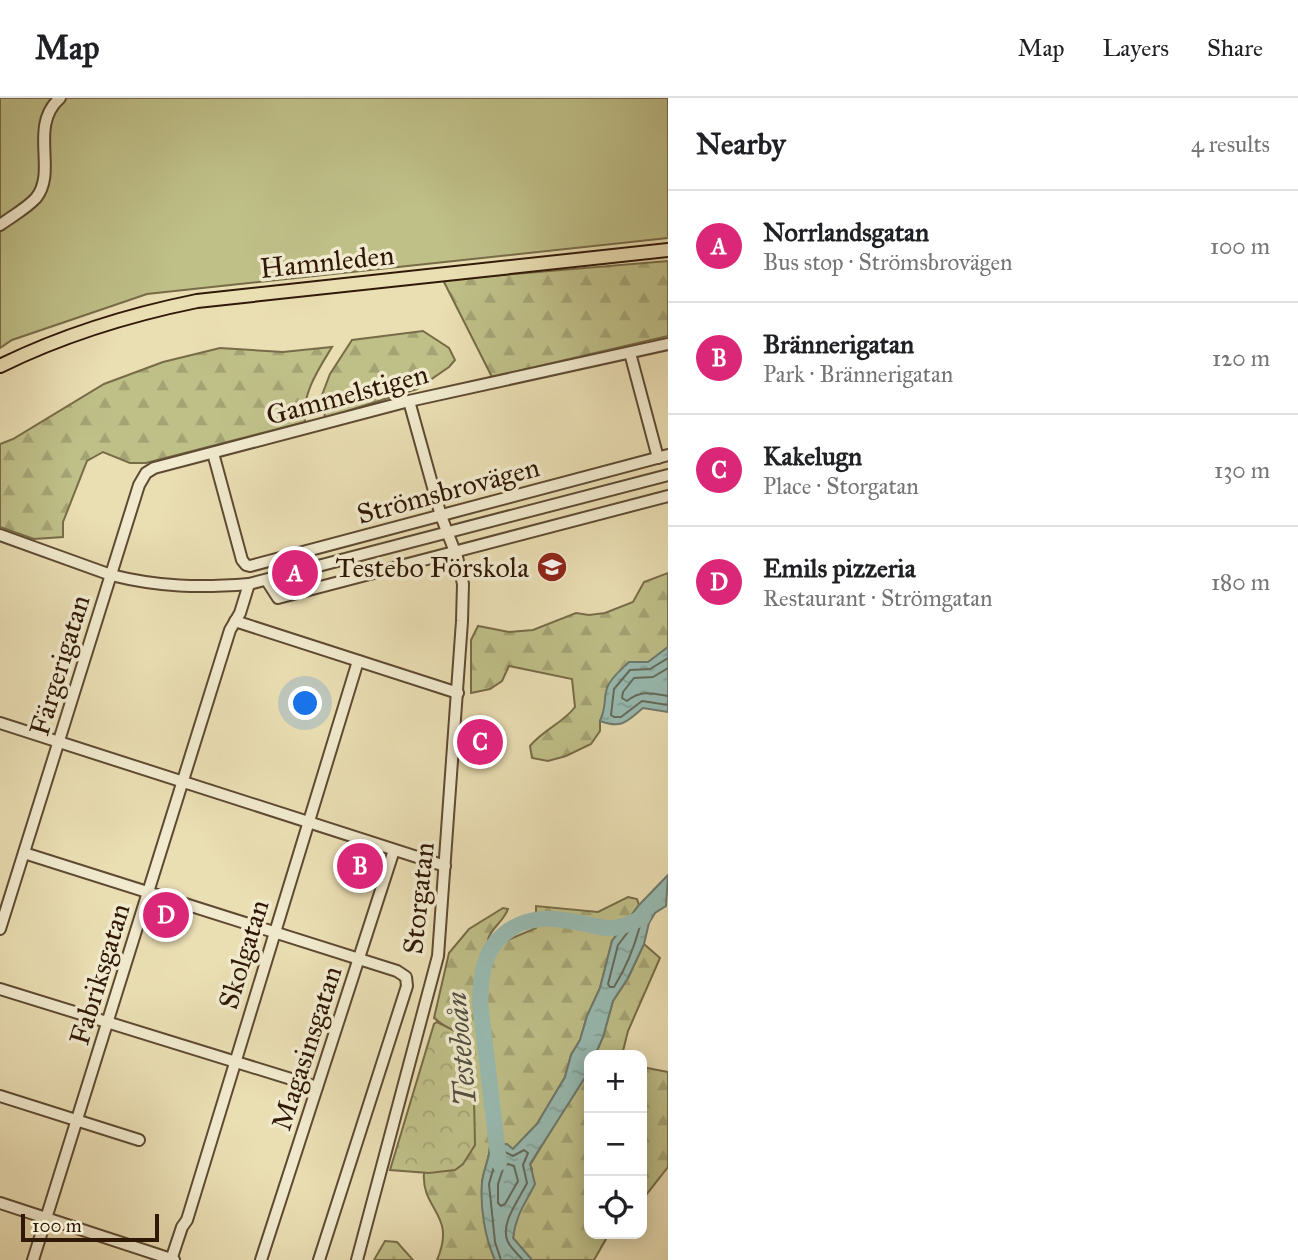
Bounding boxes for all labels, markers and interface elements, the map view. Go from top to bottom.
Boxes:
text: Map [35,28,99,68]
text: Map [1018,33,1065,63]
text: Layers [1103,33,1169,63]
text: Share [1207,33,1263,63]
text: Nearby [696,126,786,162]
text: 4 results [1191,130,1270,158]
text: Norrlandsgatan [763,216,929,248]
text: A [711,232,727,260]
text: 100 m [1210,232,1270,260]
street label: Hamnleden [258,237,396,286]
text: Bus stop · Strömsbrovägen [763,248,1012,276]
text: Brännerigatan [763,328,914,360]
text: B [711,344,727,372]
text: 120 m [1212,344,1270,372]
street label: Gammelstigen [262,356,432,433]
text: Park · Brännerigatan [763,360,953,388]
text: Kakelugn [763,440,862,472]
street label: Strömsbrovägen [353,449,543,532]
text: C [711,456,727,484]
text: 130 m [1214,456,1270,484]
text: Place · Storgatan [763,472,919,500]
pin: A [272,547,318,599]
place label: Testebo Förskola [335,550,529,585]
school or university icon: Testebo Förskola [535,550,569,584]
text: Emils pizzeria [763,552,916,584]
text: D [710,568,728,596]
text: 180 m [1211,568,1270,596]
text: Restaurant · Strömgatan [763,584,993,612]
street label: Färgerigatan [21,591,97,740]
your location [288,686,322,720]
pin: C [457,716,503,768]
pin: B [337,840,383,892]
street label: Storgatan [395,840,442,956]
pin: D [143,889,189,941]
street label: Skolgatan [210,895,277,1013]
street label: Fabriksgatan [61,899,138,1049]
street label: Magasinsgatan [263,962,349,1135]
water label: Testeboån [438,990,484,1108]
map controls [584,1050,647,1239]
button: + [584,1050,647,1113]
button: − [584,1113,647,1176]
button: locate [584,1176,647,1239]
scale bar [21,1211,159,1243]
text: 100 m [32,1214,82,1237]

